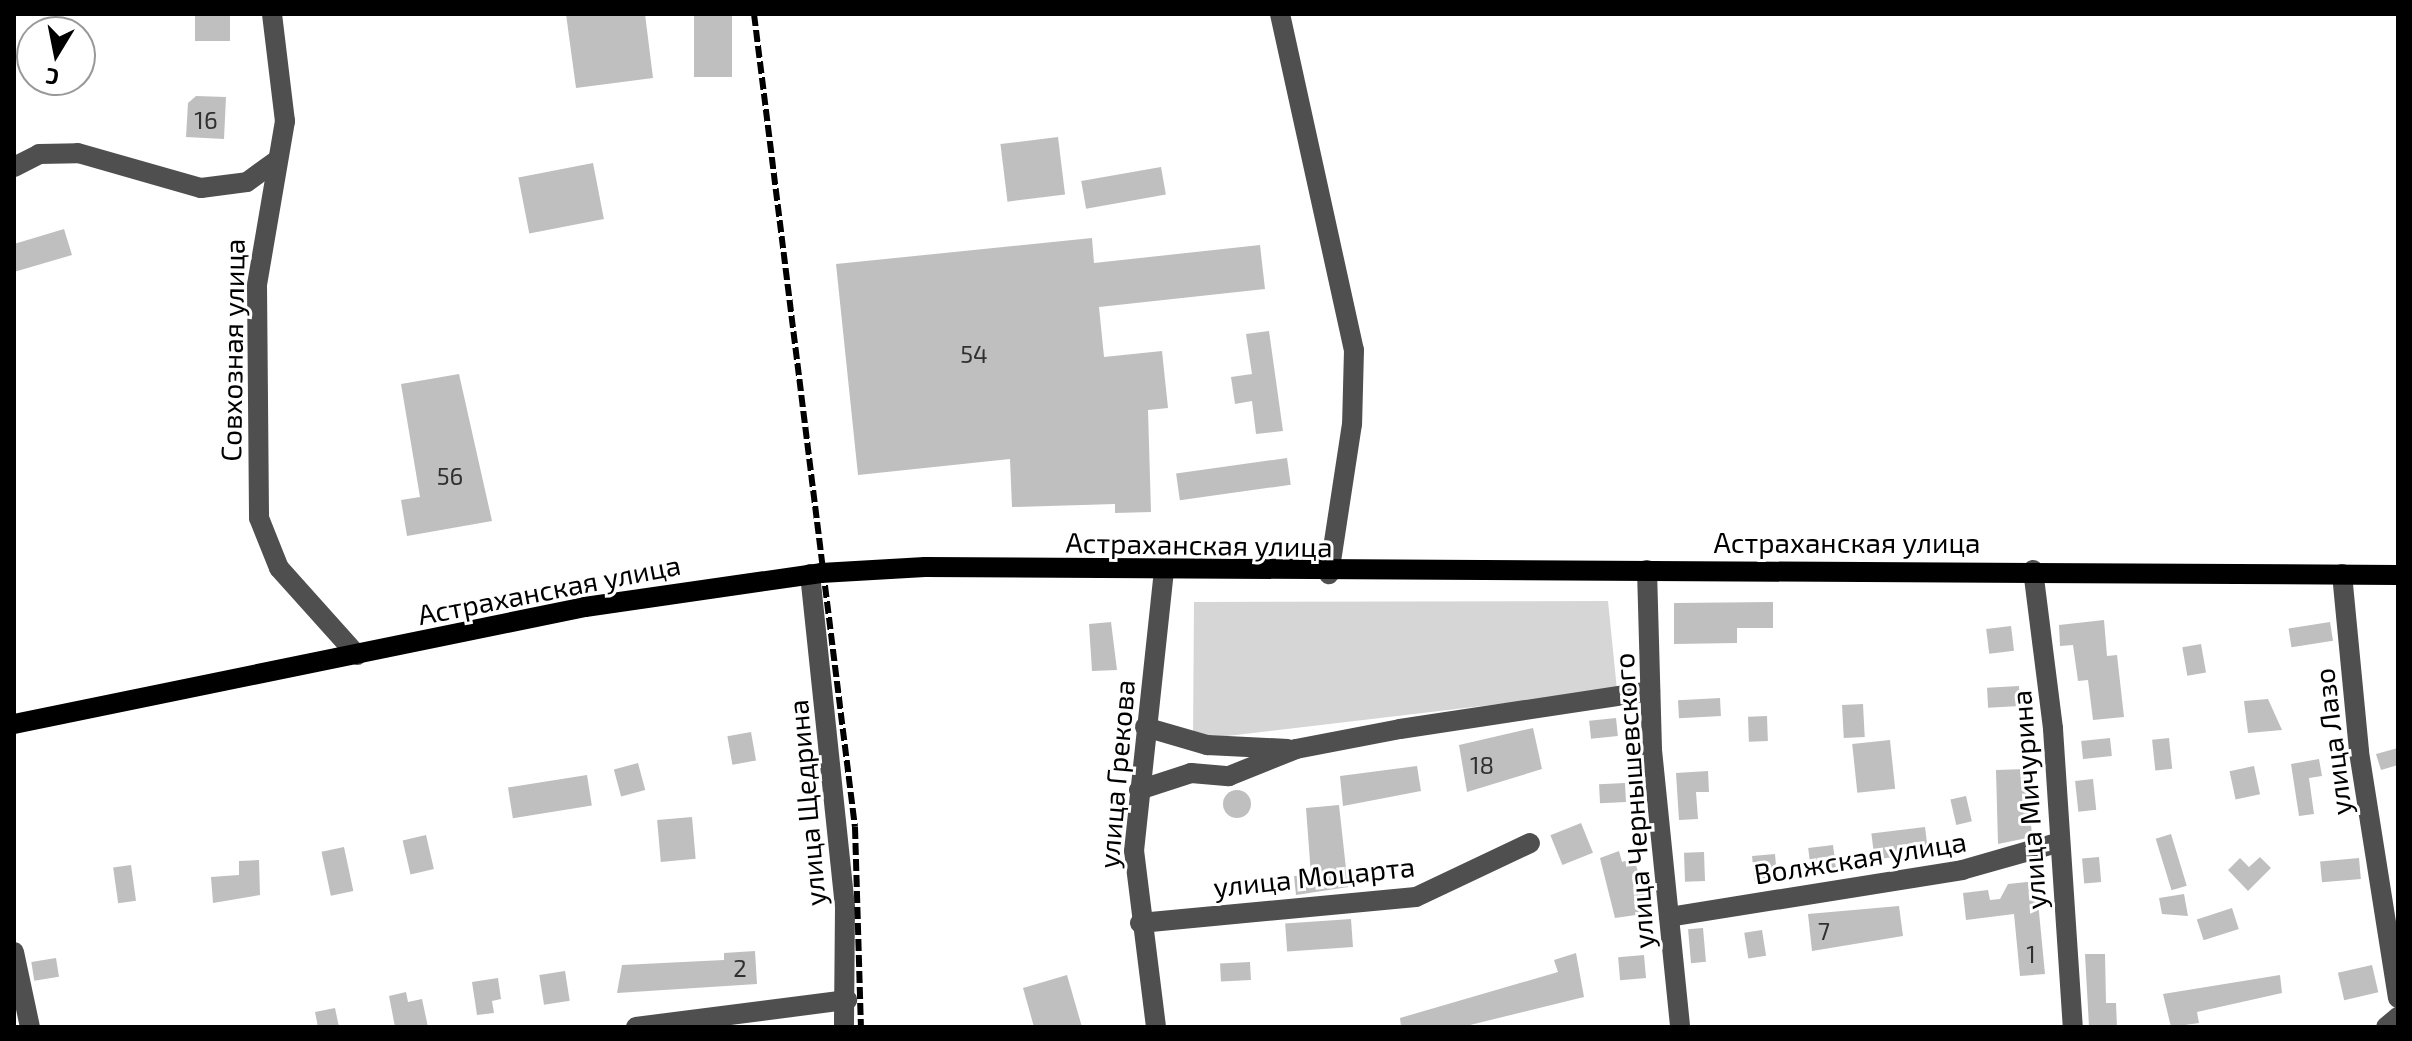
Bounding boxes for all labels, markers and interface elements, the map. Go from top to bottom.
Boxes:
north arrow [16,16,96,96]
text: С [44,64,61,92]
house number: 16 [194,106,218,134]
street label: Совхозная улица [213,238,251,462]
house number: 54 [960,340,988,368]
house number: 56 [437,462,463,490]
street label: Астраханская улица [1065,525,1333,563]
street label: Астраханская улица [1713,525,1981,559]
street label: Астраханская улица [415,547,683,631]
street label: улица Чернышевского [1606,652,1660,950]
street label: улица Лазо [2306,667,2358,817]
street label: улица Грекова [1091,678,1141,870]
street label: улица Мичурина [2004,689,2052,911]
street label: улица Щедрина [780,698,832,908]
house number: 18 [1470,751,1494,779]
street label: Волжская улица [1751,824,1969,890]
street label: улица Моцарта [1212,849,1416,903]
house number: 7 [1818,917,1830,945]
house number: 1 [2026,940,2036,968]
house number: 2 [733,954,747,982]

